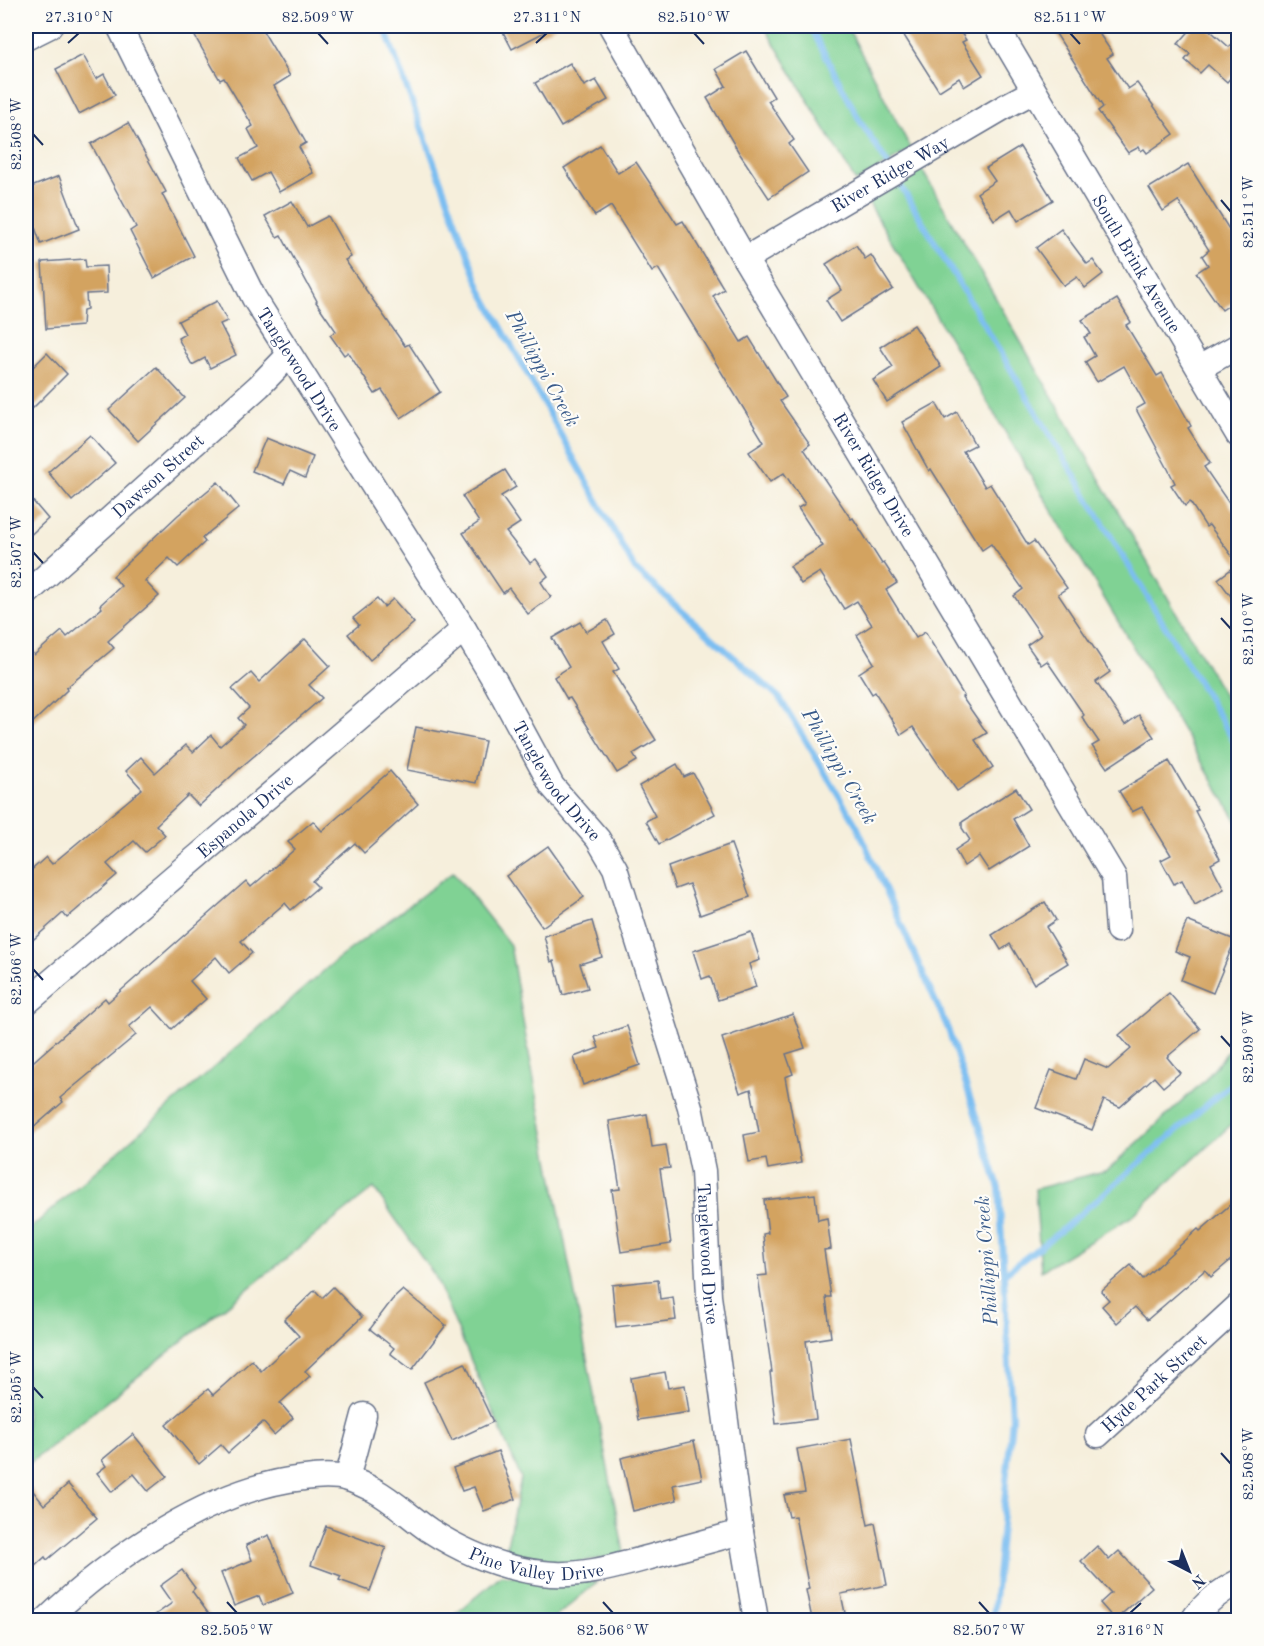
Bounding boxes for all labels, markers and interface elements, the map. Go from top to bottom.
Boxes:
text: 27.310°N [45,11,113,26]
text: 82.509°W [282,11,354,26]
text: 27.311°N [513,11,581,26]
text: 82.510°W [658,11,730,26]
text: 82.511°W [1034,11,1106,26]
text: 82.508°W [10,98,25,170]
street label: River Ridge Way [828,133,953,216]
text: 82.511°W [1242,176,1257,248]
street label: South Brink Avenue [1088,192,1183,336]
street label: Tanglewood Drive [253,305,344,435]
water label: Phillippi Creek [500,306,582,431]
street label: River Ridge Drive [829,410,917,540]
street label: Dawson Street [110,432,208,522]
text: 82.507°W [10,516,25,588]
text: 82.510°W [1242,593,1257,665]
water label: Phillippi Creek [797,705,880,829]
street label: Tanglewood Drive [509,718,604,845]
street label: Espanola Drive [194,771,297,862]
text: 82.506°W [10,933,25,1005]
text: 82.509°W [1242,1011,1257,1083]
street label: Tanglewood Drive [694,1182,721,1326]
water label: Phillippi Creek [973,1195,1003,1328]
street label: Hyde Park Street [1099,1332,1211,1437]
text: 82.505°W [10,1351,25,1423]
text: 82.508°W [1242,1428,1257,1500]
north arrow [1159,1541,1219,1601]
street label: Pine Valley Drive [466,1545,605,1584]
text: N [1187,1571,1208,1591]
text: 82.505°W [201,1624,273,1639]
text: 82.506°W [577,1624,649,1639]
text: 82.507°W [953,1624,1025,1639]
text: 27.316°N [1096,1624,1164,1639]

